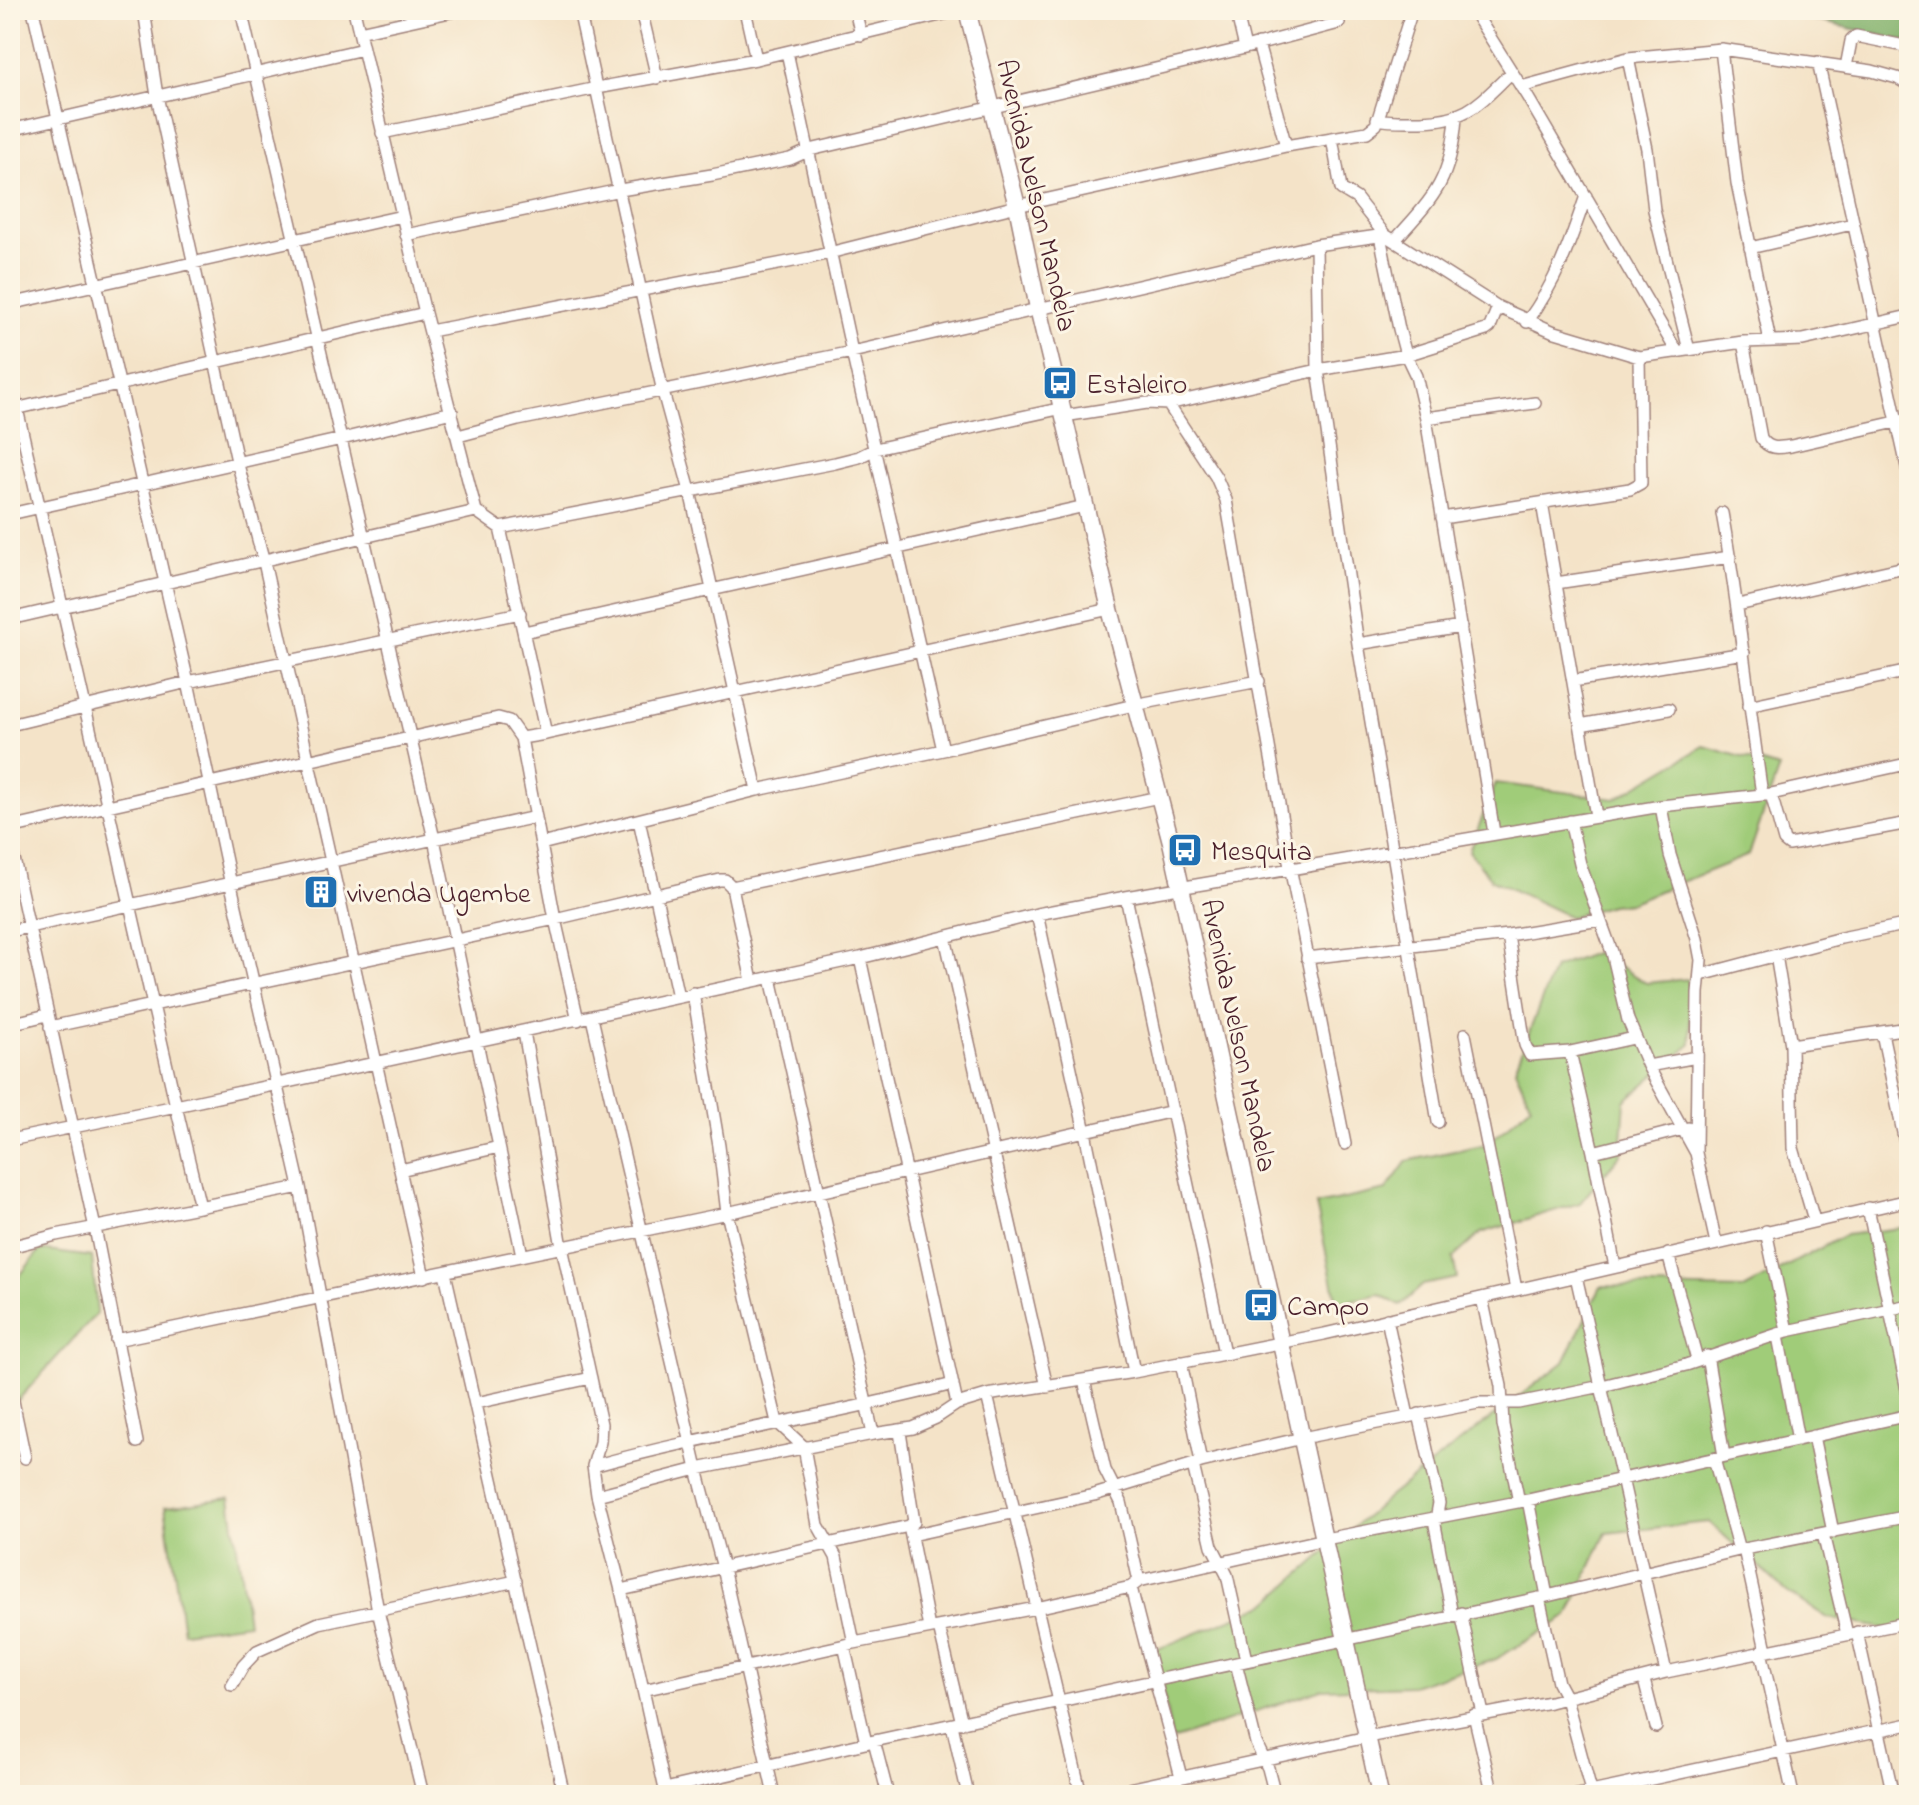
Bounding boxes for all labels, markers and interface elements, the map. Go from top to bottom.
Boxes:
street label: Avenida Nelson Mandela [983,56,1086,336]
bus stop icon: Estaleiro [1041,364,1079,402]
place label: Estaleiro [1086,366,1187,407]
bus stop icon: Mesquita [1166,831,1204,869]
place label: Mesquita [1211,833,1312,874]
building icon: vivenda Ugembe [302,873,340,911]
place label: vivenda Ugembe [347,875,531,916]
street label: Avenida Nelson Mandela [1188,896,1286,1176]
bus stop icon: Campo [1242,1286,1280,1324]
place label: Campo [1287,1288,1369,1329]

